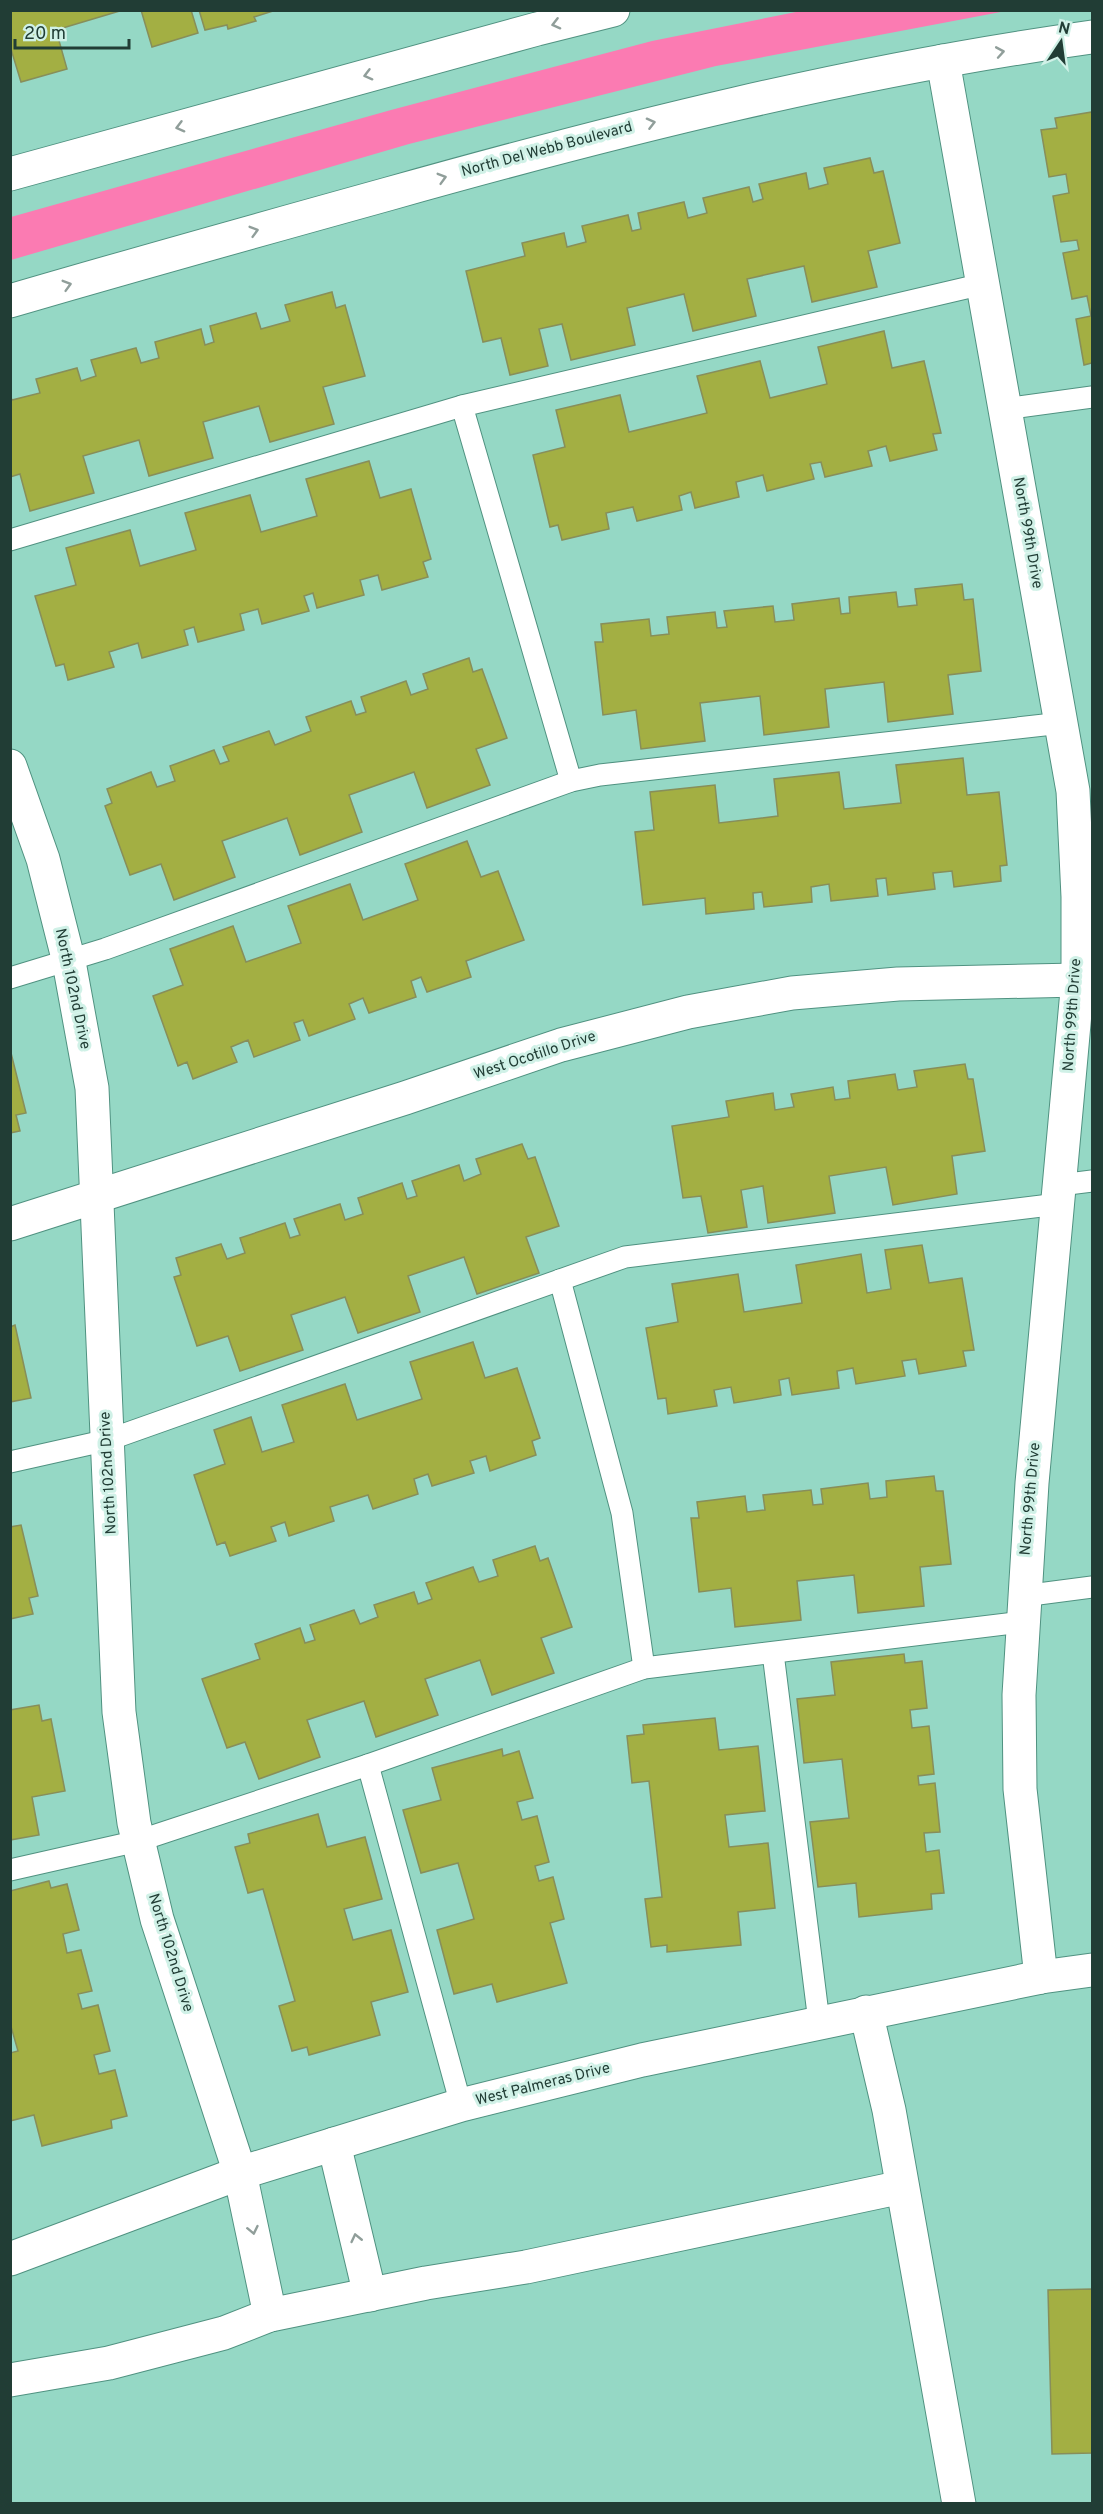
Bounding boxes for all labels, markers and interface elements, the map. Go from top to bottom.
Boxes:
scale bar [15,12,129,50]
north arrow [1031,12,1091,72]
one-way arrow [551,17,561,30]
text: N [1056,18,1072,40]
text: 20 m [24,23,66,46]
one-way arrow [996,46,1005,58]
one-way arrow [363,68,373,81]
street label: North Del Webb Boulevard [459,118,635,182]
one-way arrow [645,118,655,131]
one-way arrow [175,120,186,132]
one-way arrow [437,173,447,186]
one-way arrow [248,226,259,238]
one-way arrow [61,280,72,292]
street label: North 99th Drive [1008,476,1046,590]
street label: North 102nd Drive [50,927,94,1051]
street label: North 99th Drive [1060,958,1086,1072]
street label: West Ocotillo Drive [471,1027,599,1085]
street label: North 102nd Drive [96,1411,122,1535]
street label: North 99th Drive [1017,1442,1045,1556]
street label: North 102nd Drive [143,1891,197,2015]
street label: West Palmeras Drive [474,2059,612,2111]
one-way arrow [245,2225,258,2235]
one-way arrow [351,2233,364,2243]

